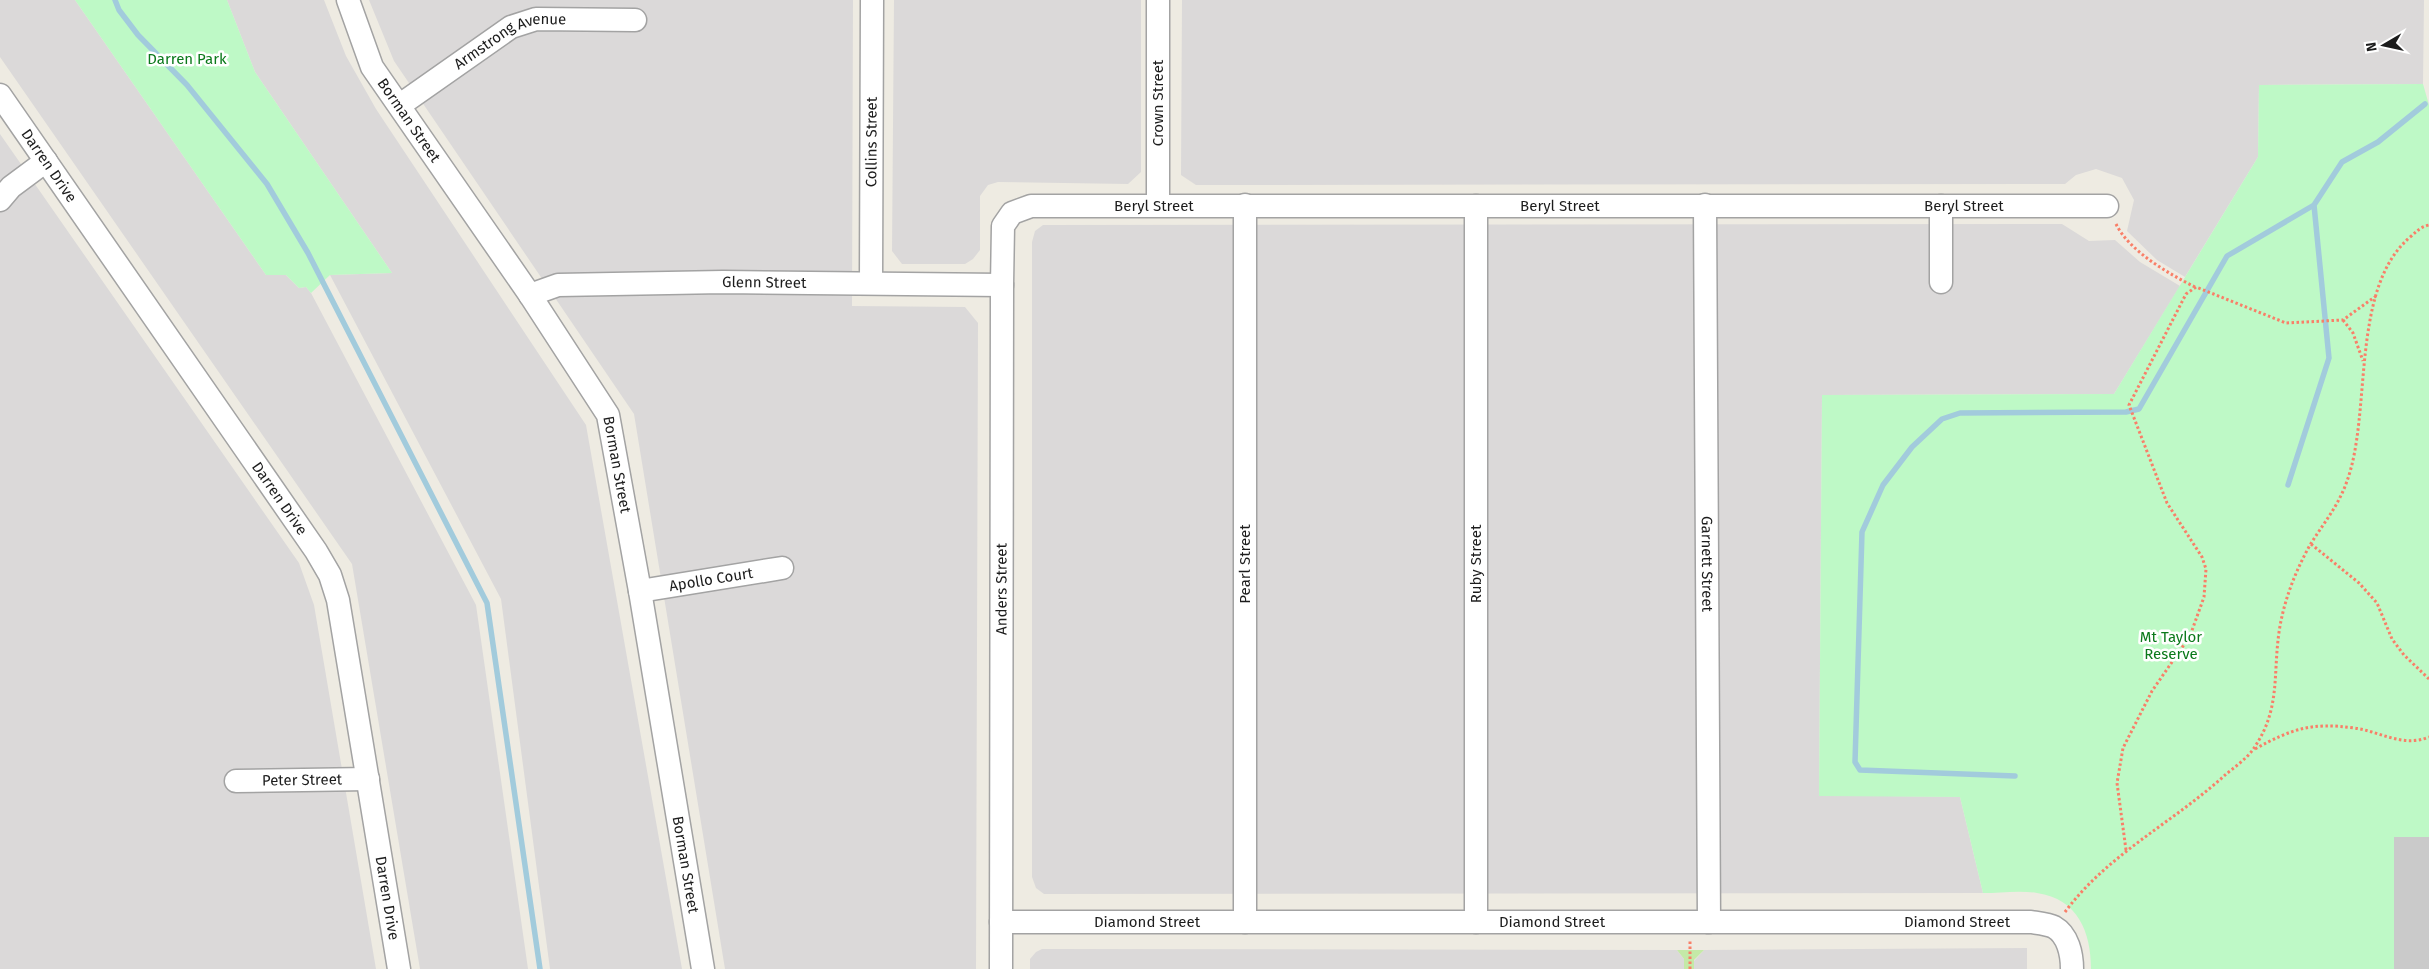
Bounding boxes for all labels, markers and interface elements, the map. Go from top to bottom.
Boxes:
street label: Armstrong Avenue [450,10,566,73]
north arrow [2359,20,2409,70]
text: N [2363,41,2381,53]
park label: Darren Park [147,50,227,68]
street label: Crown Street [1149,59,1167,146]
street label: Borman Street [374,75,445,166]
street label: Collins Street [862,96,881,187]
street label: Darren Drive [17,126,81,206]
street label: Beryl Street [1114,197,1194,215]
street label: Beryl Street [1520,197,1600,215]
street label: Beryl Street [1924,197,2004,215]
street label: Glenn Street [722,273,807,292]
street label: Borman Street [599,415,635,515]
street label: Darren Drive [248,459,311,539]
street label: Garnett Street [1698,516,1716,613]
street label: Pearl Street [1236,524,1254,604]
street label: Ruby Street [1467,524,1485,603]
street label: Anders Street [992,542,1011,635]
street label: Apollo Court [668,564,755,595]
park label: Mt Taylor Reserve [2140,628,2202,663]
street label: Peter Street [262,770,343,790]
street label: Borman Street [669,815,703,915]
street label: Darren Drive [371,855,403,942]
street label: Diamond Street [1094,913,1201,931]
street label: Diamond Street [1499,913,1606,931]
street label: Diamond Street [1904,913,2011,931]

